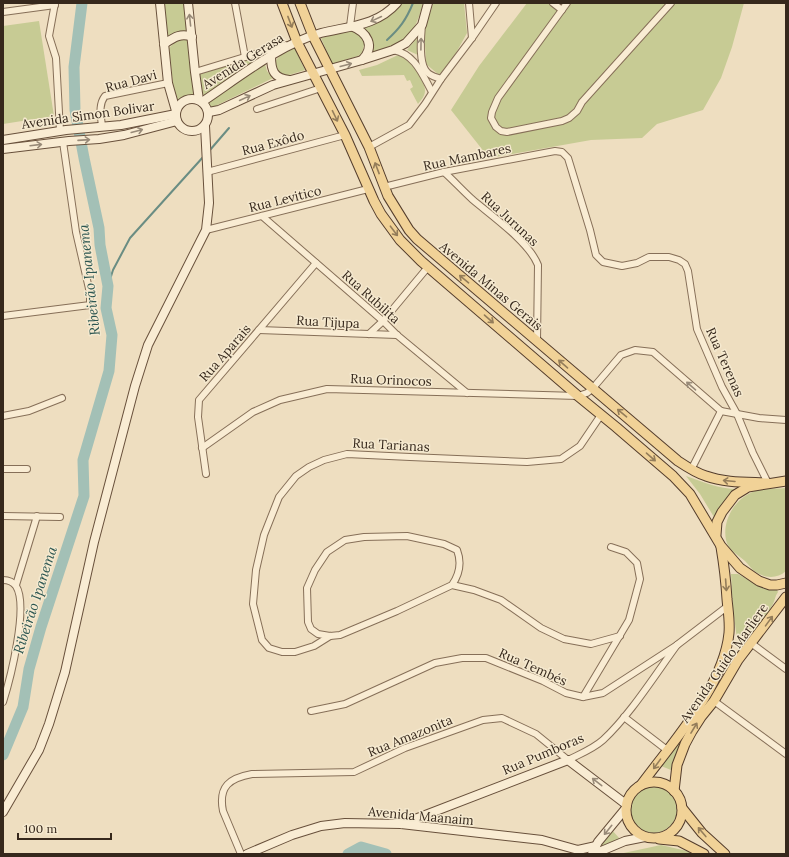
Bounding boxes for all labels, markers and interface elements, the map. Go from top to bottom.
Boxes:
one-way arrow [186,14,194,27]
one-way arrow [286,16,294,28]
one-way arrow [370,16,382,23]
street label: Avenida Gerasa [198,29,287,93]
one-way arrow [417,38,425,51]
one-way arrow [339,61,352,68]
street label: Rua Davi [103,66,159,96]
one-way arrow [238,94,250,101]
street label: Avenida Simon Bolivar [19,97,156,133]
one-way arrow [332,109,339,121]
street label: Rua Exôdo [240,126,306,159]
one-way arrow [131,127,144,134]
one-way arrow [77,136,90,143]
street label: Rua Mambares [422,139,512,175]
one-way arrow [29,141,42,149]
one-way arrow [372,162,380,174]
street label: Rua Levitico [247,182,323,216]
street label: Rua Jurunas [478,188,542,250]
water label: Ribeirão Ipanema [74,223,104,337]
one-way arrow [389,226,398,237]
street label: Avenida Minas Gerais [435,237,546,334]
street label: Rua Rubilita [338,266,404,328]
one-way arrow [458,275,469,284]
street label: Rua Tijupa [296,312,361,332]
one-way arrow [484,314,494,323]
street label: Rua Aparais [195,321,255,385]
street label: Rua Terenas [702,325,748,399]
one-way arrow [557,359,568,368]
street label: Rua Orinocos [350,370,432,390]
one-way arrow [686,381,697,390]
one-way arrow [616,408,627,417]
street label: Rua Tarianas [352,434,430,456]
one-way arrow [646,453,656,462]
one-way arrow [723,477,736,484]
water label: Ribeirão Ipanema [9,544,61,656]
one-way arrow [723,578,730,591]
street label: Avenida Guido Marliere [676,600,772,727]
one-way arrow [764,616,773,627]
street label: Rua Tembés [496,644,570,690]
street label: Rua Amazonita [365,711,455,761]
one-way arrow [691,722,699,734]
street label: Rua Pumboras [500,729,586,779]
one-way arrow [653,758,661,769]
one-way arrow [592,778,603,787]
street label: Avenida Maanaim [366,803,475,829]
scale bar [18,815,111,841]
text: 100 m [24,821,57,836]
one-way arrow [604,825,612,836]
one-way arrow [698,827,707,837]

